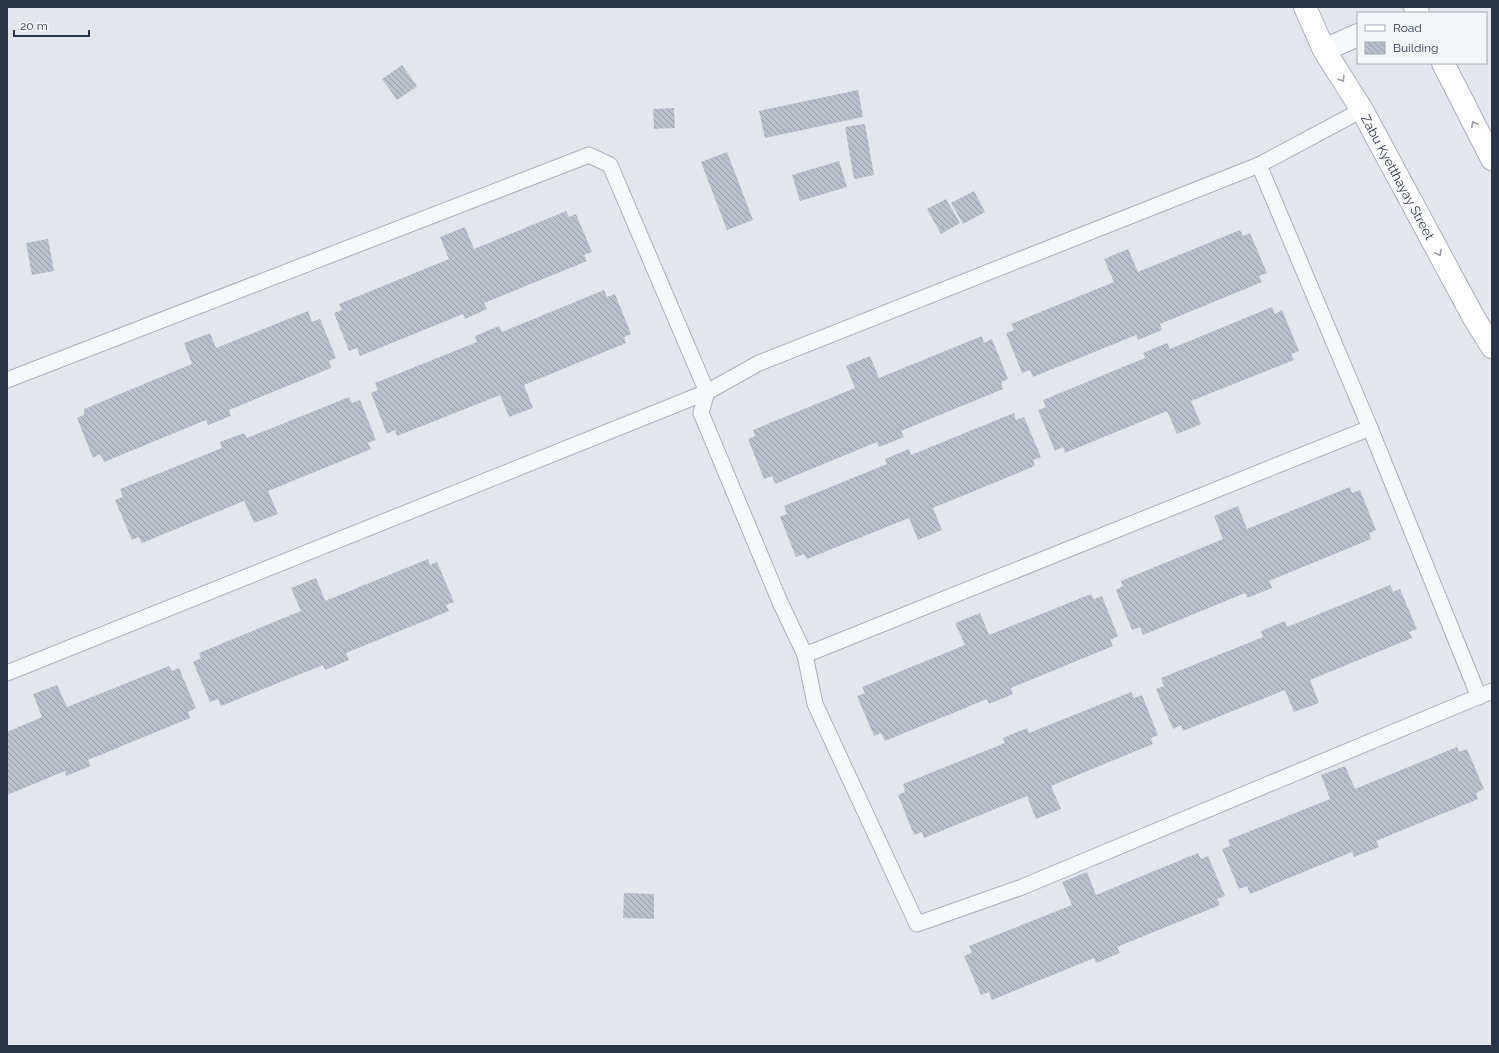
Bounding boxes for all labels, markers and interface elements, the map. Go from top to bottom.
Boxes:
scale bar [14,12,89,38]
legend [1357,12,1487,64]
text: 20 m [20,19,48,33]
text: Road [1393,21,1422,35]
text: Building [1393,41,1439,55]
one-way arrow [1337,75,1345,82]
street label: Zabu Kyetthayay Street [1358,112,1438,243]
one-way arrow [1471,121,1479,128]
one-way arrow [1435,249,1442,256]

